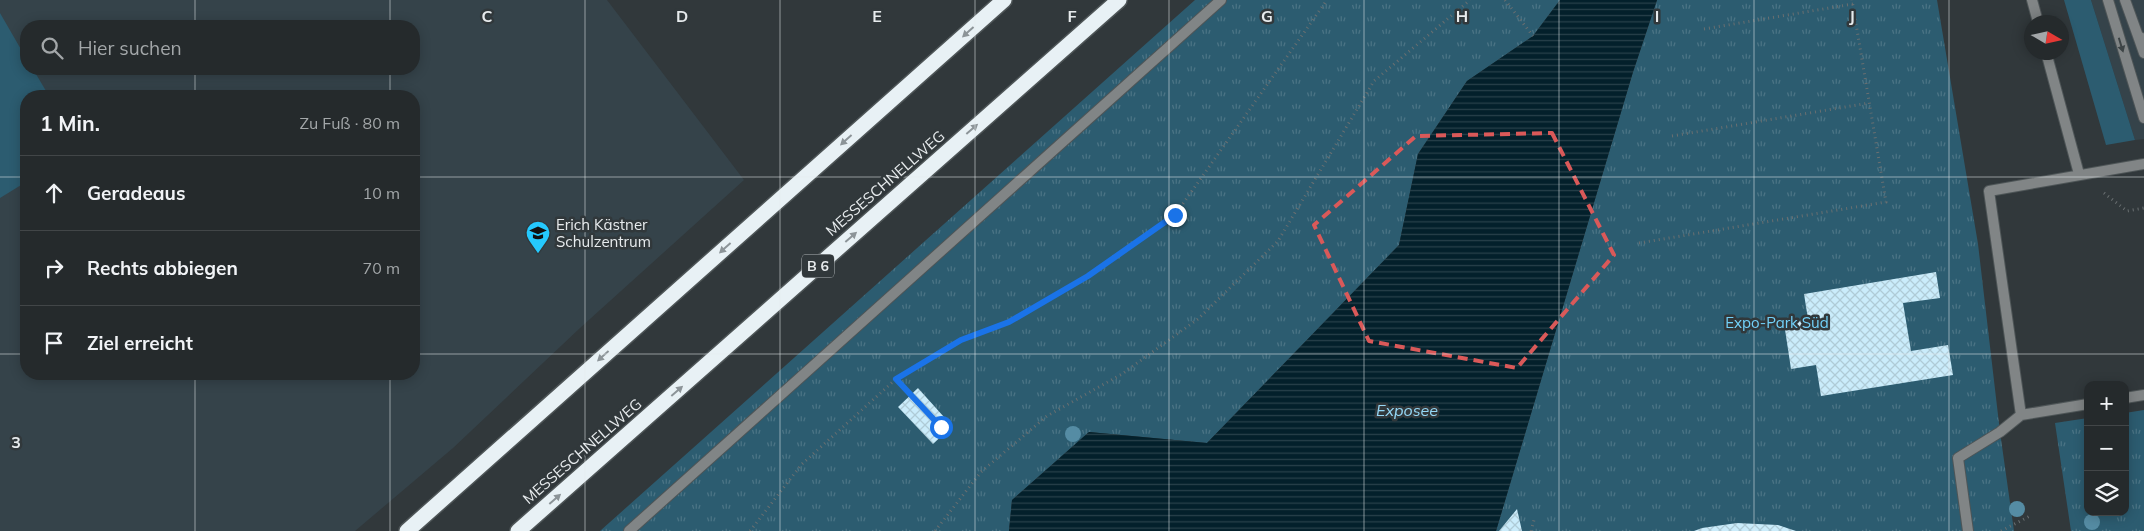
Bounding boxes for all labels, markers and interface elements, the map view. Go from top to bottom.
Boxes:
text: C [482,6,493,26]
text: D [676,6,688,26]
text: E [872,6,882,26]
text: F [1067,6,1077,26]
text: G [1261,6,1273,26]
text: H [1456,6,1468,26]
text: I [1655,6,1659,26]
text: J [1849,6,1855,26]
north arrow [2024,15,2069,60]
search box [20,20,420,75]
one-way arrow [961,27,974,38]
icon: search [38,34,66,62]
text: Hier suchen [78,36,182,60]
one-way arrow [2118,38,2126,53]
text: 1 Min. [40,110,100,136]
text: Zu Fuß · 80 m [300,113,400,133]
one-way arrow [966,123,978,135]
street label: MESSESCHNELLWEG [822,126,948,240]
one-way arrow [840,135,853,146]
icon: ahead [40,179,68,207]
text: Geradeaus [87,181,185,205]
text: 10 m [363,183,400,203]
route end [1164,204,1187,227]
place label: Erich Kästner Schulzentrum [556,215,651,251]
school or university icon: Erich Kästner Schulzentrum [525,220,551,254]
one-way arrow [844,231,856,243]
one-way arrow [719,242,731,254]
icon: right [40,254,68,282]
road number: B 6 [802,255,834,278]
text: Rechts abbiegen [87,256,238,280]
text: 70 m [363,258,400,278]
park label: Expo-Park Süd [1725,313,1829,332]
icon: arrive [40,329,68,357]
text: Ziel erreicht [87,331,193,355]
one-way arrow [598,350,610,362]
map controls [2084,381,2129,516]
button: + [2084,381,2129,426]
one-way arrow [670,385,682,397]
street label: MESSESCHNELLWEG [519,394,645,508]
water label: Exposee [1376,400,1438,420]
route start [930,416,953,439]
button: − [2084,426,2129,471]
text: 3 [11,432,21,452]
button: layers [2084,471,2129,516]
one-way arrow [548,493,561,504]

